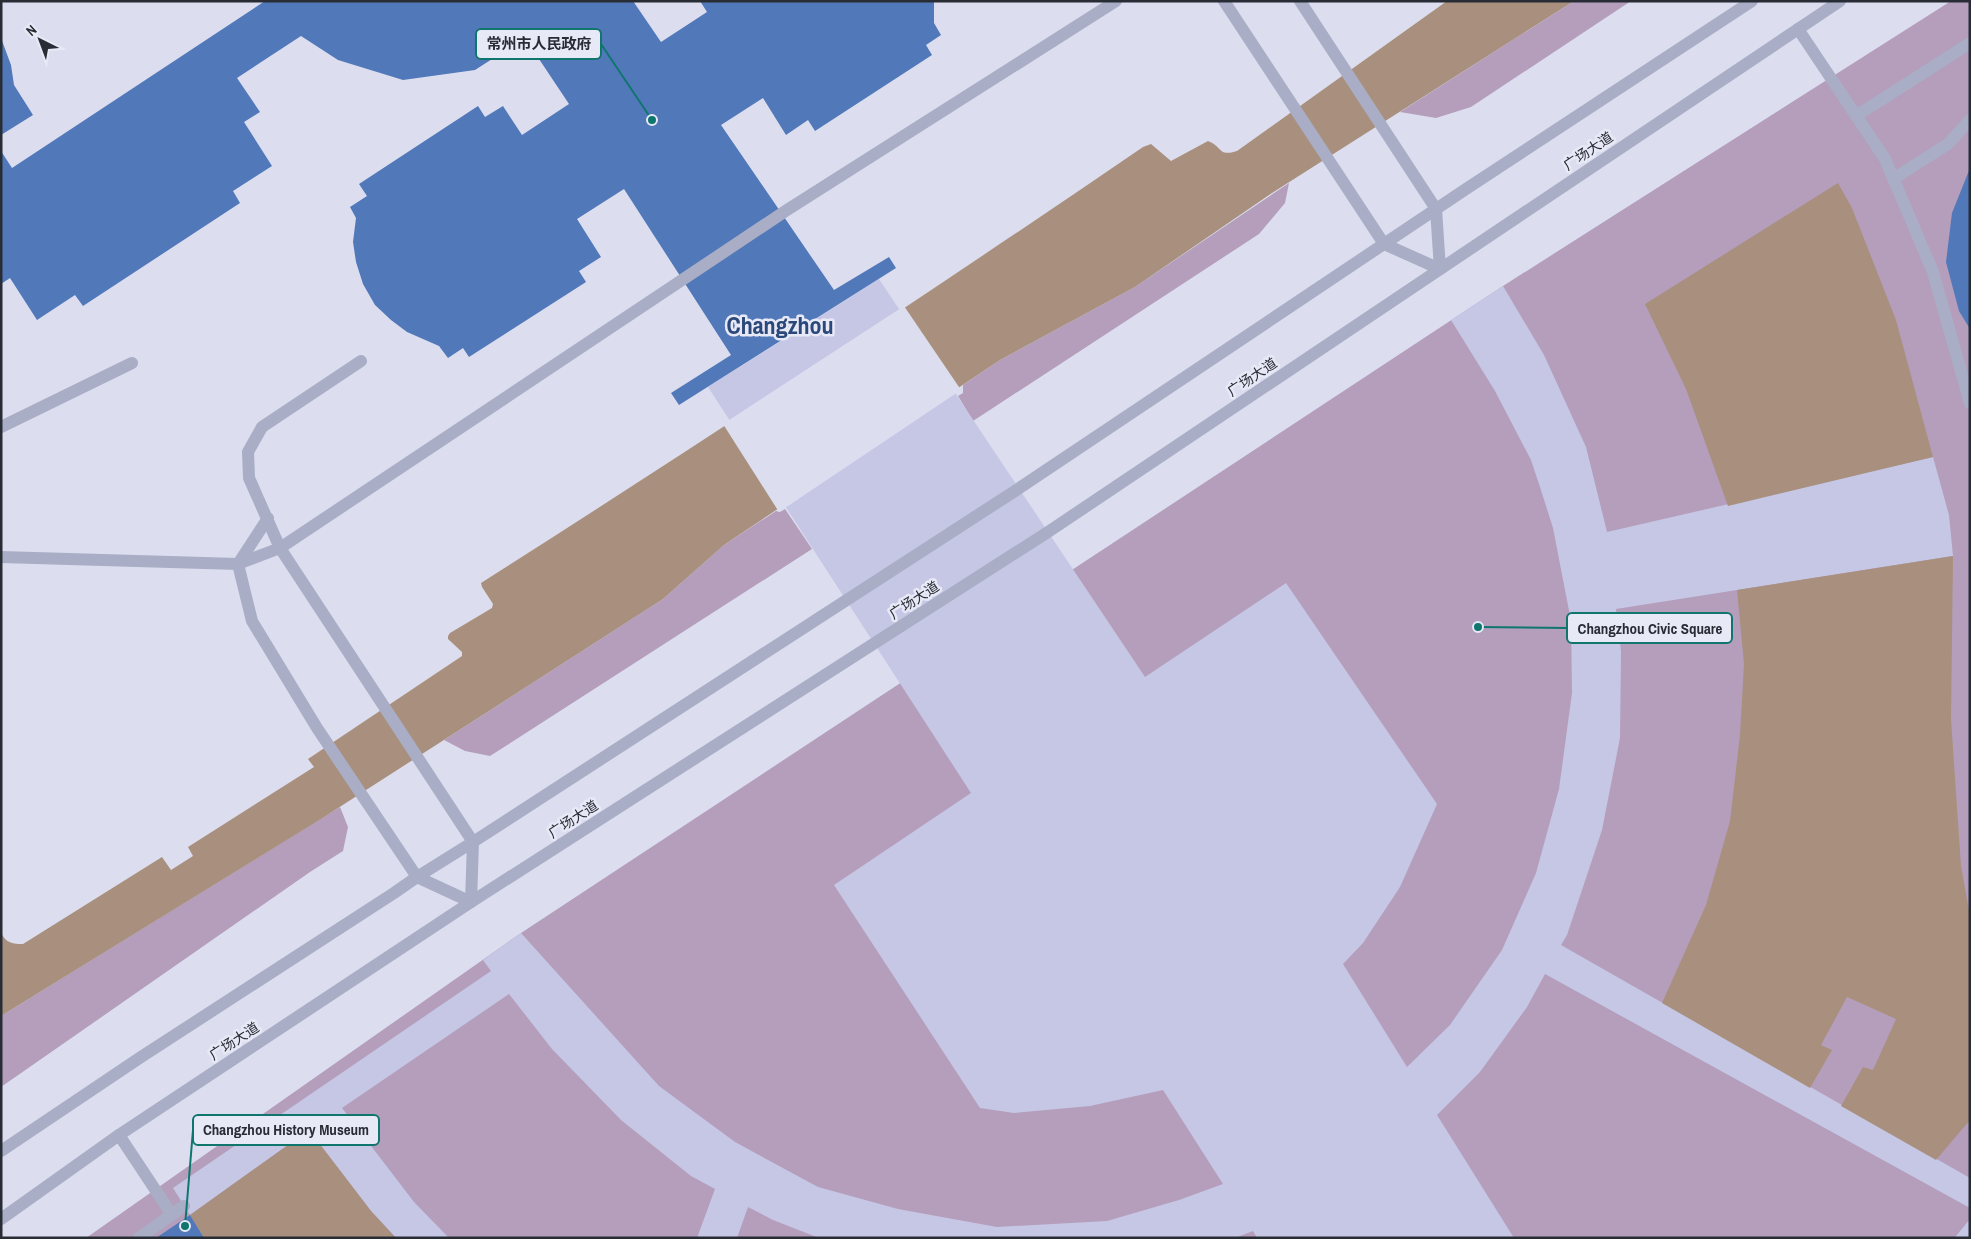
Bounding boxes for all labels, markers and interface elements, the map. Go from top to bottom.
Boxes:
north arrow [15,15,65,65]
text: N [22,21,40,40]
callout: 常州市人民政府 [476,29,601,59]
text: 常州市人民政府 [486,33,592,54]
street label: 广场大道 [1560,128,1616,174]
district label: Changzhou [726,309,834,341]
street label: 广场大道 [1224,354,1280,400]
street label: 广场大道 [886,577,942,623]
callout: Changzhou Civic Square [1567,613,1732,643]
text: Changzhou Civic Square [1578,618,1723,639]
street label: 广场大道 [545,796,601,842]
street label: 广场大道 [206,1018,262,1064]
callout: Changzhou History Museum [193,1115,379,1145]
text: Changzhou History Museum [203,1119,369,1140]

